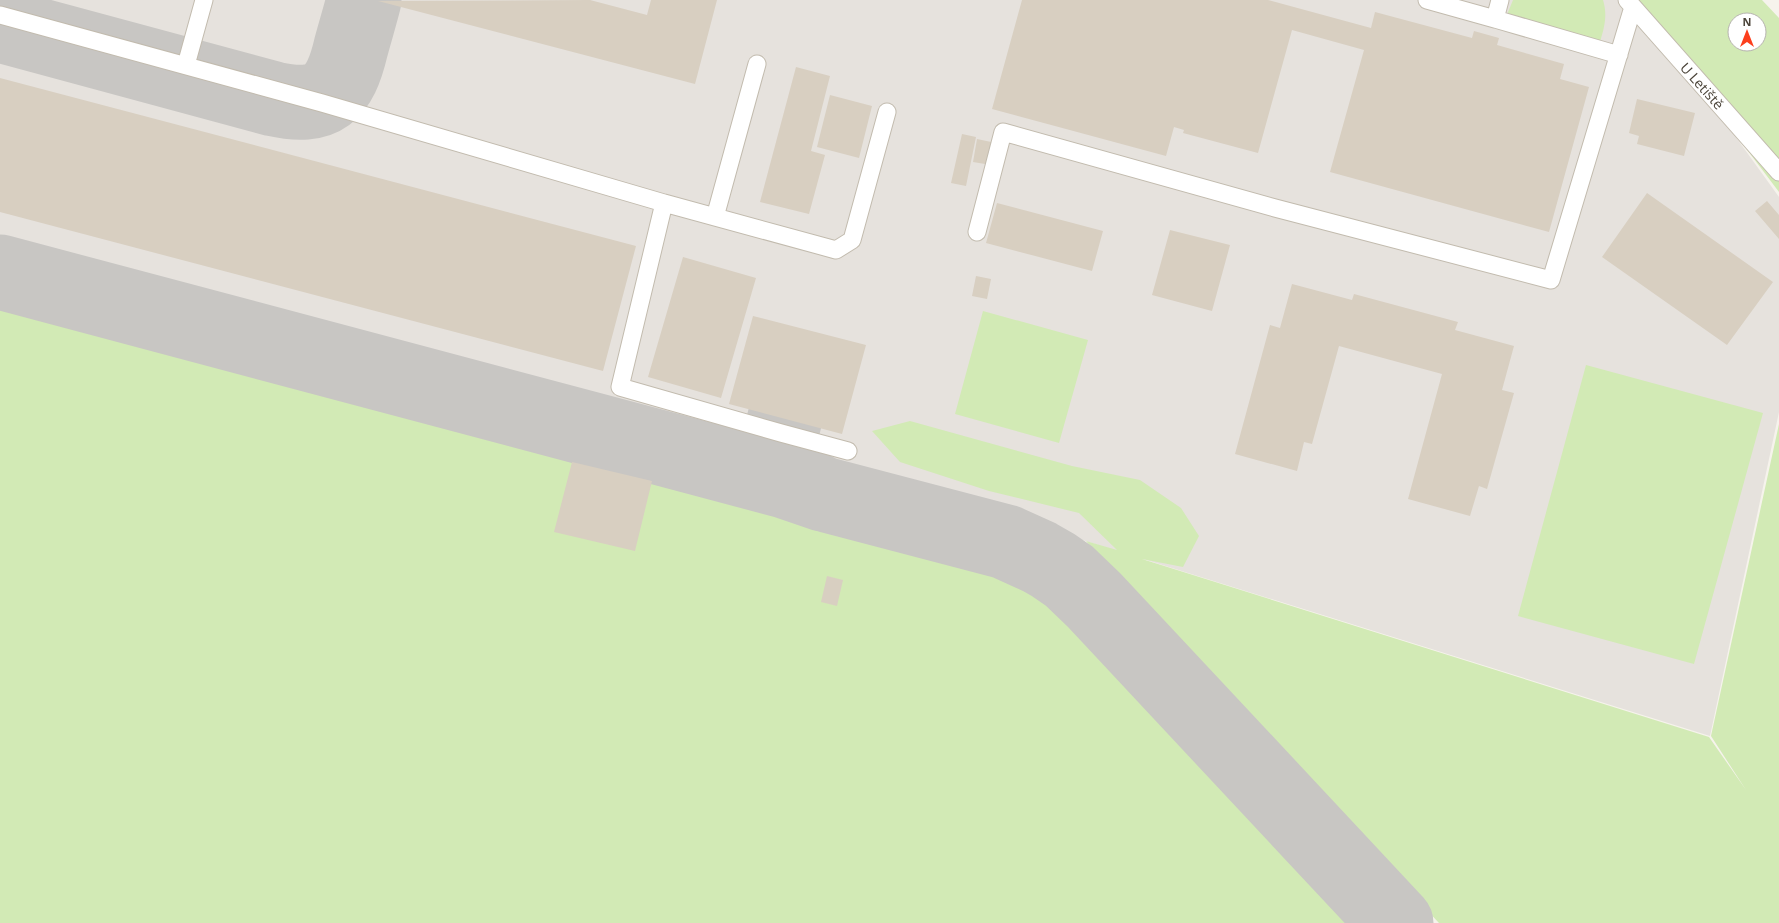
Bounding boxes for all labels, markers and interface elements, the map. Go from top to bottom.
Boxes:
north arrow [1727,12,1767,52]
text: N [1743,14,1751,29]
street label: U Letiště [1676,58,1729,113]

